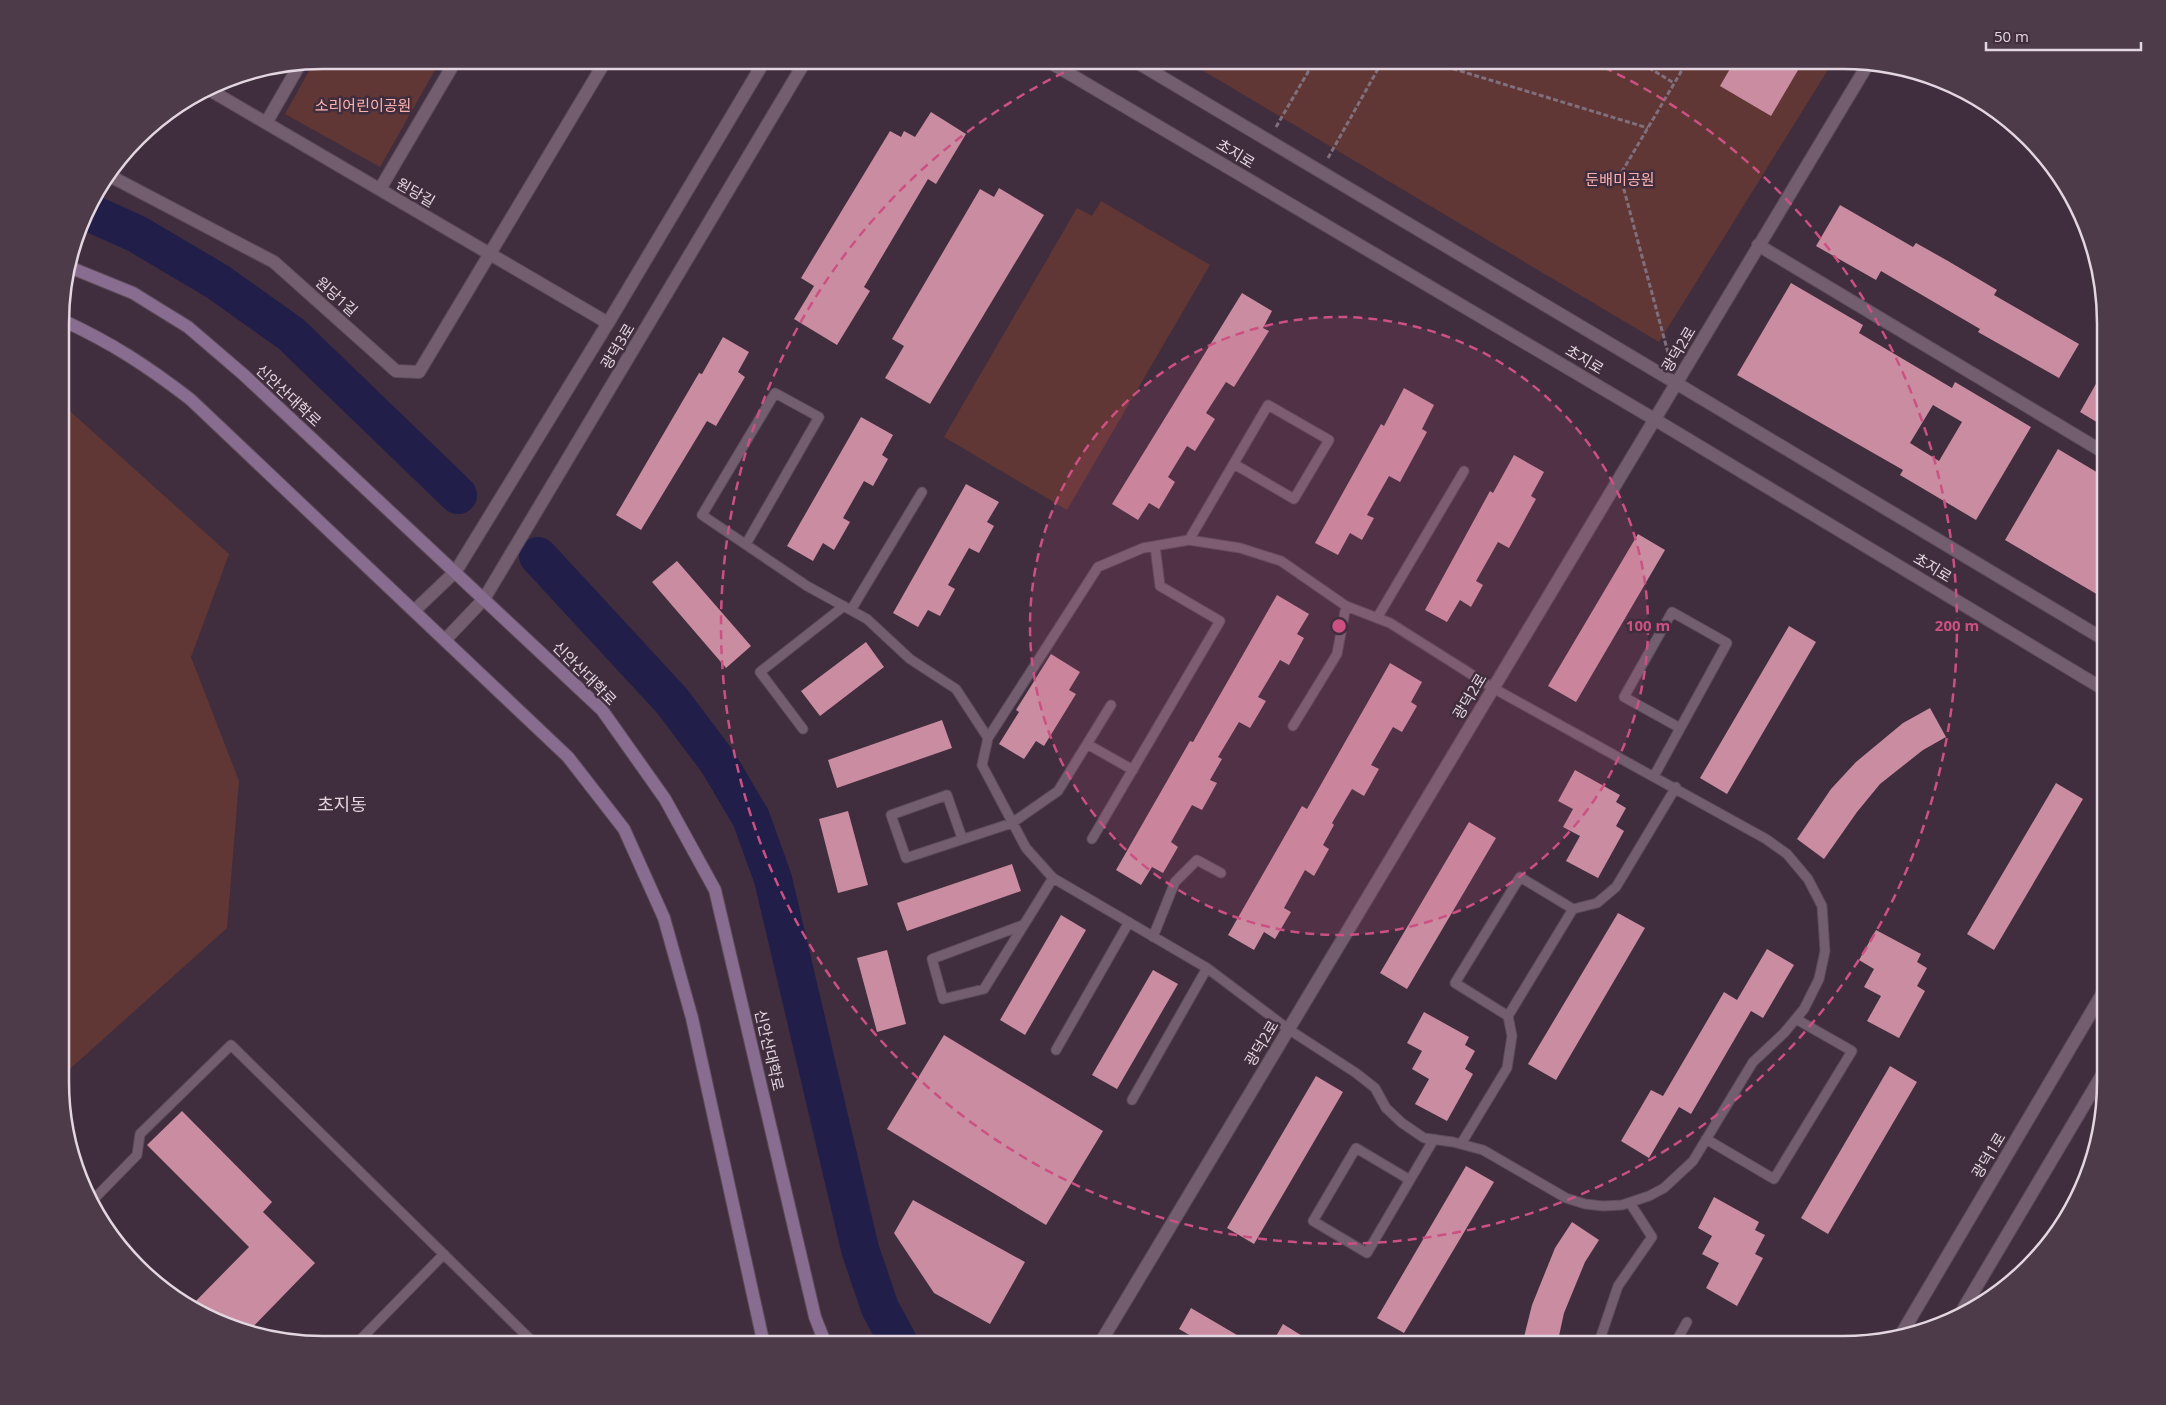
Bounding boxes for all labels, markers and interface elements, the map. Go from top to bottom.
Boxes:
scale bar [1986,20,2141,52]
text: 50 m [1994,26,2029,46]
park label: 소리어린이공원 [315,95,411,115]
street label: 초지로 [1213,134,1259,172]
park label: 둔배미공원 [1585,169,1655,189]
street label: 원당길 [393,173,439,211]
street label: 원당1길 [312,272,362,320]
street label: 광덕3로 [596,319,638,373]
street label: 광덕2로 [1657,322,1699,376]
street label: 초지로 [1562,340,1608,378]
street label: 신안산대학로 [252,359,326,431]
street label: 초지로 [1910,548,1956,586]
text: 100 m [1626,615,1670,635]
text: 200 m [1935,615,1979,635]
centre of rings [1330,617,1348,635]
street label: 신안산대학로 [549,637,621,709]
street label: 광덕2로 [1448,669,1490,723]
district label: 초지동 [317,792,367,816]
street label: 신안산대학로 [751,1007,789,1093]
street label: 광덕2로 [1240,1016,1282,1070]
street label: 광덕1로 [1967,1128,2009,1182]

